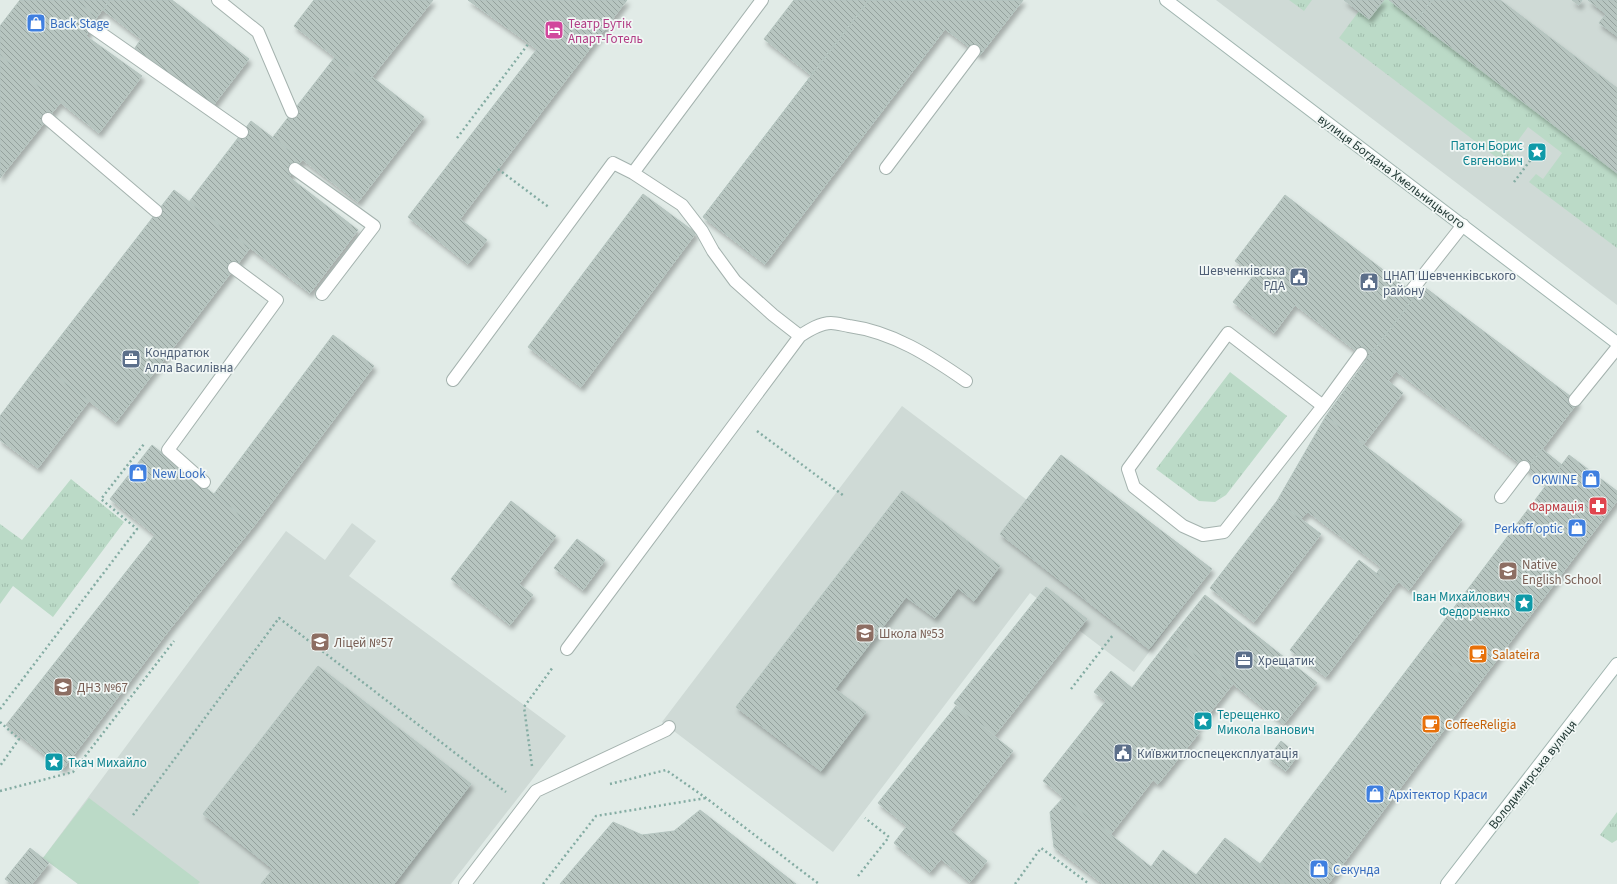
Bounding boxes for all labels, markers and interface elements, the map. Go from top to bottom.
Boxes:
shop icon: Back Stage [25,12,47,34]
place label: Back Stage [50,15,109,33]
place label: Театр Бутік Апарт-Готель [568,15,643,48]
hotel icon: Театр Бутік Апарт-Готель [543,19,565,41]
street label: вулиця Богдана Хмельницького [1314,110,1469,233]
place label: Патон Борис Євгенович [1450,137,1523,170]
place icon: Патон Борис Євгенович [1526,141,1548,163]
place label: Шевченківська РДА [1199,262,1286,295]
public building icon: Шевченківська РДА [1288,266,1310,288]
place label: ЦНАП Шевченківського району [1383,267,1516,300]
public building icon: ЦНАП Шевченківського району [1358,271,1380,293]
place label: Кондратюк Алла Василівна [145,344,233,377]
office icon: Кондратюк Алла Василівна [120,348,142,370]
shop icon: New Look [127,462,149,484]
place label: New Look [152,465,206,483]
shop icon: OKWINE [1580,468,1602,490]
place label: OKWINE [1532,471,1577,489]
pharmacy icon: Фармація [1587,495,1609,517]
place label: Фармація [1529,498,1584,516]
shop icon: Perkoff optic [1566,517,1588,539]
place label: Perkoff optic [1494,520,1563,538]
place label: Native English School [1522,556,1602,589]
school or university icon: Native English School [1497,560,1519,582]
place label: Іван Михайлович Федорченко [1413,588,1510,621]
place icon: Іван Михайлович Федорченко [1513,592,1535,614]
school or university icon: Школа №53 [854,622,876,644]
place label: Школа №53 [879,625,944,643]
school or university icon: Ліцей №57 [309,631,331,653]
place label: Ліцей №57 [334,634,394,652]
cafe icon: Salateira [1467,643,1489,665]
place label: Salateira [1492,646,1540,664]
office icon: Хрещатик [1233,649,1255,671]
place label: Хрещатик [1258,652,1315,670]
school or university icon: ДНЗ №67 [52,676,74,698]
place label: ДНЗ №67 [77,679,128,697]
place label: Терещенко Микола Іванович [1217,706,1315,739]
place icon: Терещенко Микола Іванович [1192,710,1214,732]
cafe icon: CoffeeReligia [1420,713,1442,735]
place label: CoffeeReligia [1445,716,1516,734]
street label: Володимирська вулиця [1484,716,1581,833]
public building icon: Київжитлоспецексплуатація [1112,742,1134,764]
place label: Київжитлоспецексплуатація [1137,745,1298,763]
place icon: Ткач Михайло [43,751,65,773]
place label: Ткач Михайло [68,754,147,772]
shop icon: Архітектор Краси [1364,783,1386,805]
place label: Архітектор Краси [1389,786,1488,804]
shop icon: Секунда [1308,858,1330,880]
place label: Секунда [1333,861,1380,879]

